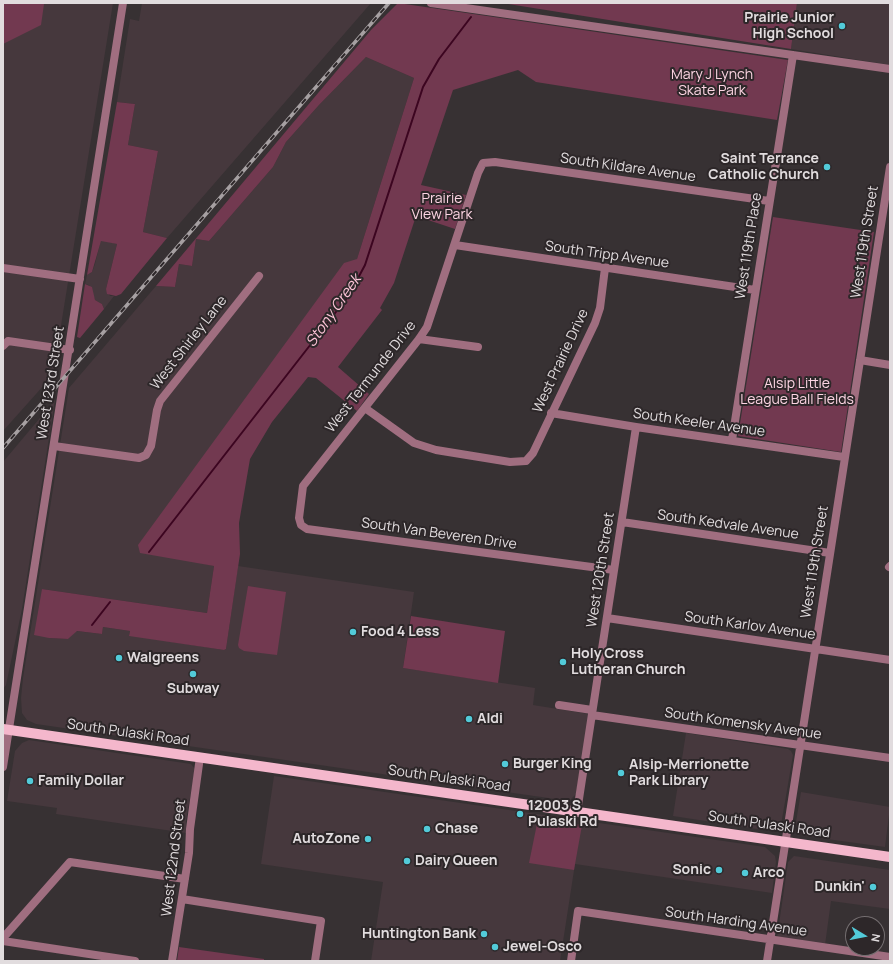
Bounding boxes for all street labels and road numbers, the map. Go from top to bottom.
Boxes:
street label: South Kildare Avenue [559,150,697,186]
street label: West 119th Street [848,185,882,299]
street label: West 119th Place [732,191,766,301]
street label: South Tripp Avenue [544,238,670,272]
street label: West Shirley Lane [147,293,231,393]
street label: West Prairie Drive [530,306,592,416]
street label: West Termunde Drive [322,318,420,436]
street label: West 123rd Street [34,325,68,441]
street label: South Keeler Avenue [632,405,766,441]
street label: West 119th Street [798,505,832,619]
street label: South Kedvale Avenue [656,507,800,543]
street label: West 120th Street [584,511,618,629]
street label: South Van Beveren Drive [360,515,518,553]
street label: South Karlov Avenue [683,608,817,644]
street label: South Komensky Avenue [663,705,823,743]
street label: South Pulaski Road [66,716,190,750]
street label: South Pulaski Road [387,762,511,796]
street label: West 122nd Street [158,798,190,918]
street label: South Pulaski Road [707,808,831,842]
street label: South Harding Avenue [664,904,808,940]

